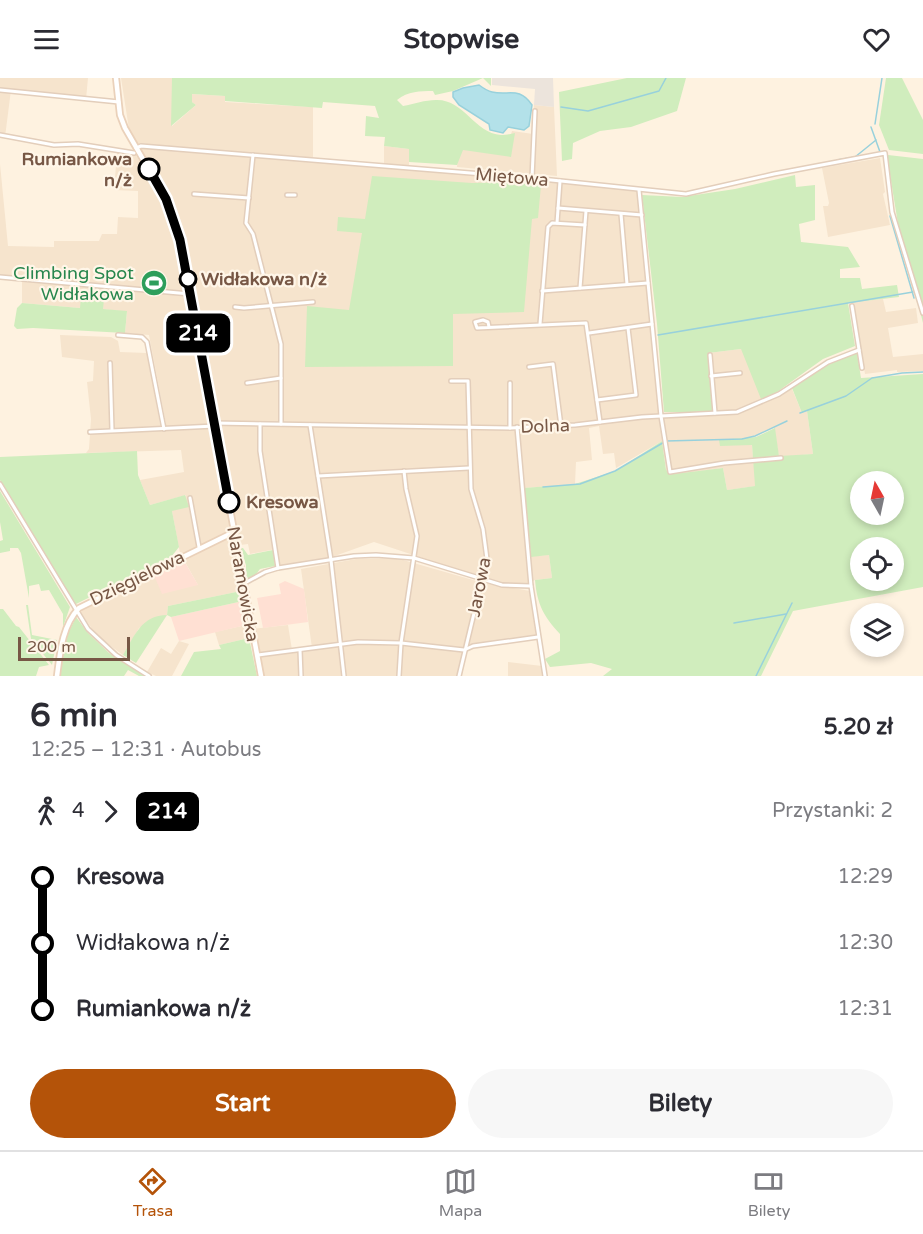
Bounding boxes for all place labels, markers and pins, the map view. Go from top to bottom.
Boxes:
place label: Rumiankowa n/ż [21,148,132,191]
marker: Rumiankowa n/ż [138,158,160,180]
place label: Climbing Spot Widłakowa [13,262,134,305]
sports icon: Climbing Spot Widłakowa [139,268,169,298]
place label: Widłakowa n/ż [201,268,327,290]
marker: Widłakowa n/ż [179,270,197,288]
marker: Kresowa [218,491,240,513]
place label: Kresowa [246,491,319,513]

